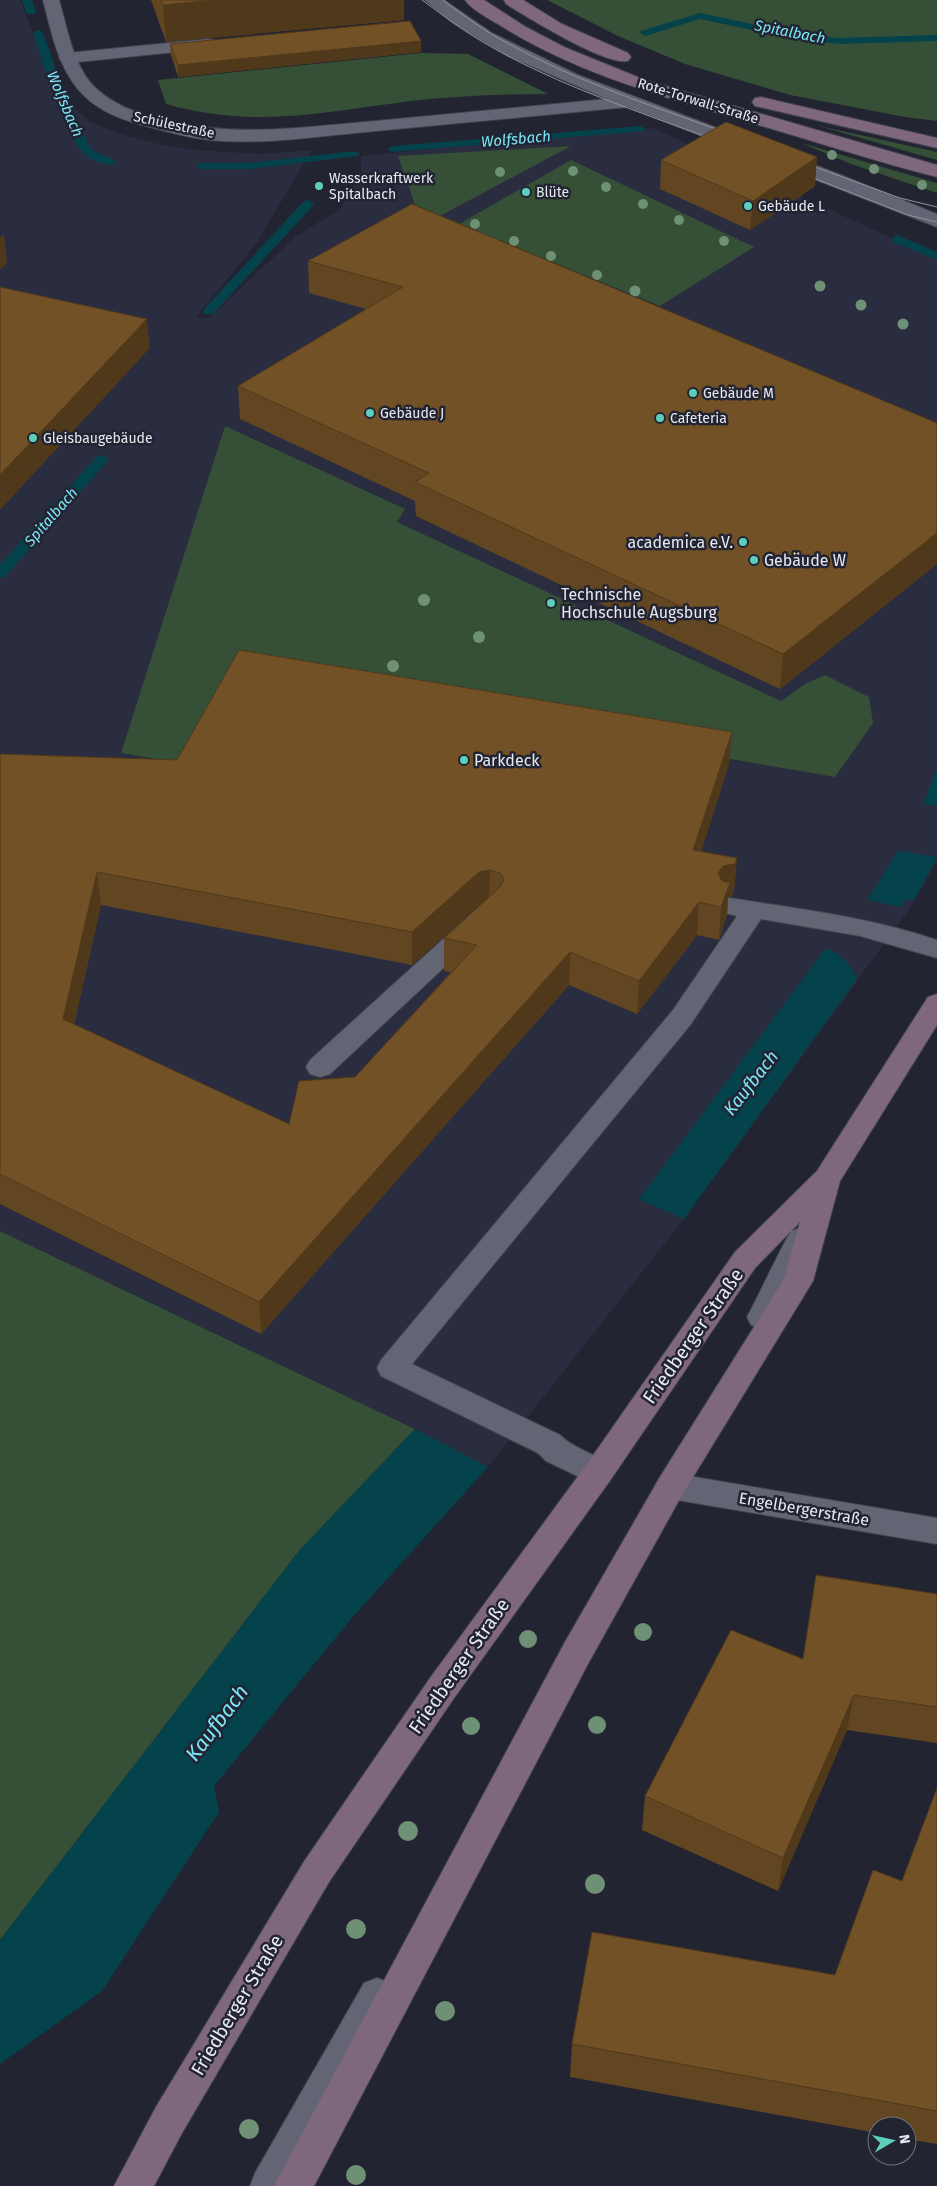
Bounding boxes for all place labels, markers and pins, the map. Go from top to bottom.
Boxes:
place label: Wasserkraftwerk Spitalbach [329,170,434,203]
marker: Wasserkraftwerk Spitalbach [313,180,325,192]
place label: Blüte [536,184,569,201]
marker: Blüte [520,186,532,198]
place label: Gebäude L [758,198,825,215]
marker: Gebäude L [742,200,754,212]
place label: Gebäude M [703,385,774,402]
marker: Gebäude M [687,387,699,399]
place label: Gebäude J [380,405,444,422]
marker: Gebäude J [364,407,376,419]
place label: Cafeteria [670,410,727,427]
marker: Cafeteria [654,412,666,424]
place label: Gleisbaugebäude [43,430,153,447]
marker: Gleisbaugebäude [27,432,39,444]
place label: academica e.V. [628,533,733,552]
marker: academica e.V. [737,536,749,548]
place label: Gebäude W [764,551,846,570]
marker: Gebäude W [748,554,760,566]
place label: Technische Hochschule Augsburg [561,585,718,622]
marker: Technische Hochschule Augsburg [545,597,557,609]
place label: Parkdeck [474,751,540,770]
marker: Parkdeck [458,754,470,766]

